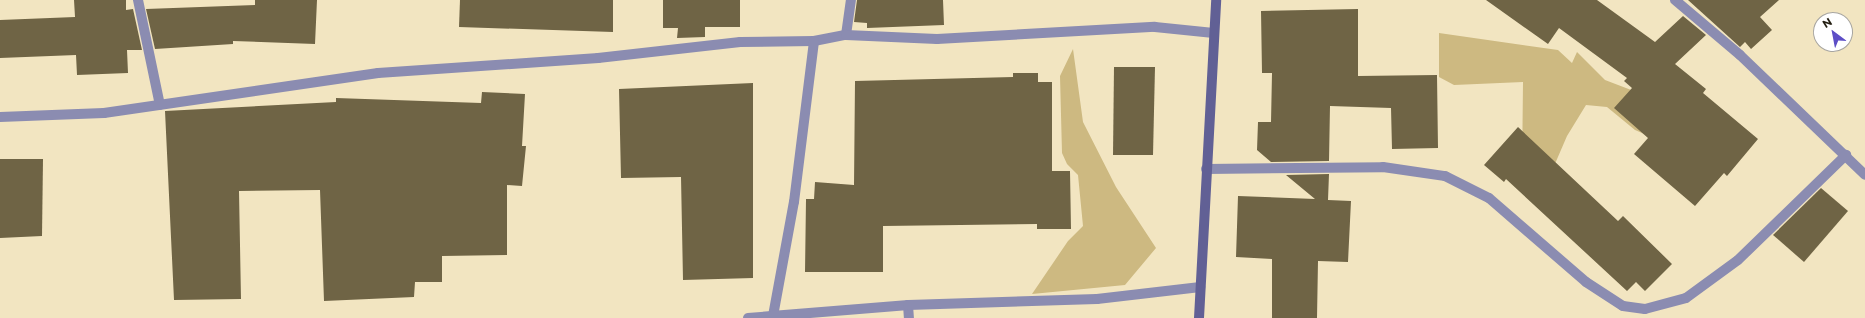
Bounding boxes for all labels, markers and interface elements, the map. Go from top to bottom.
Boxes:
north arrow [1813,12,1853,52]
text: N [1820,14,1835,31]

